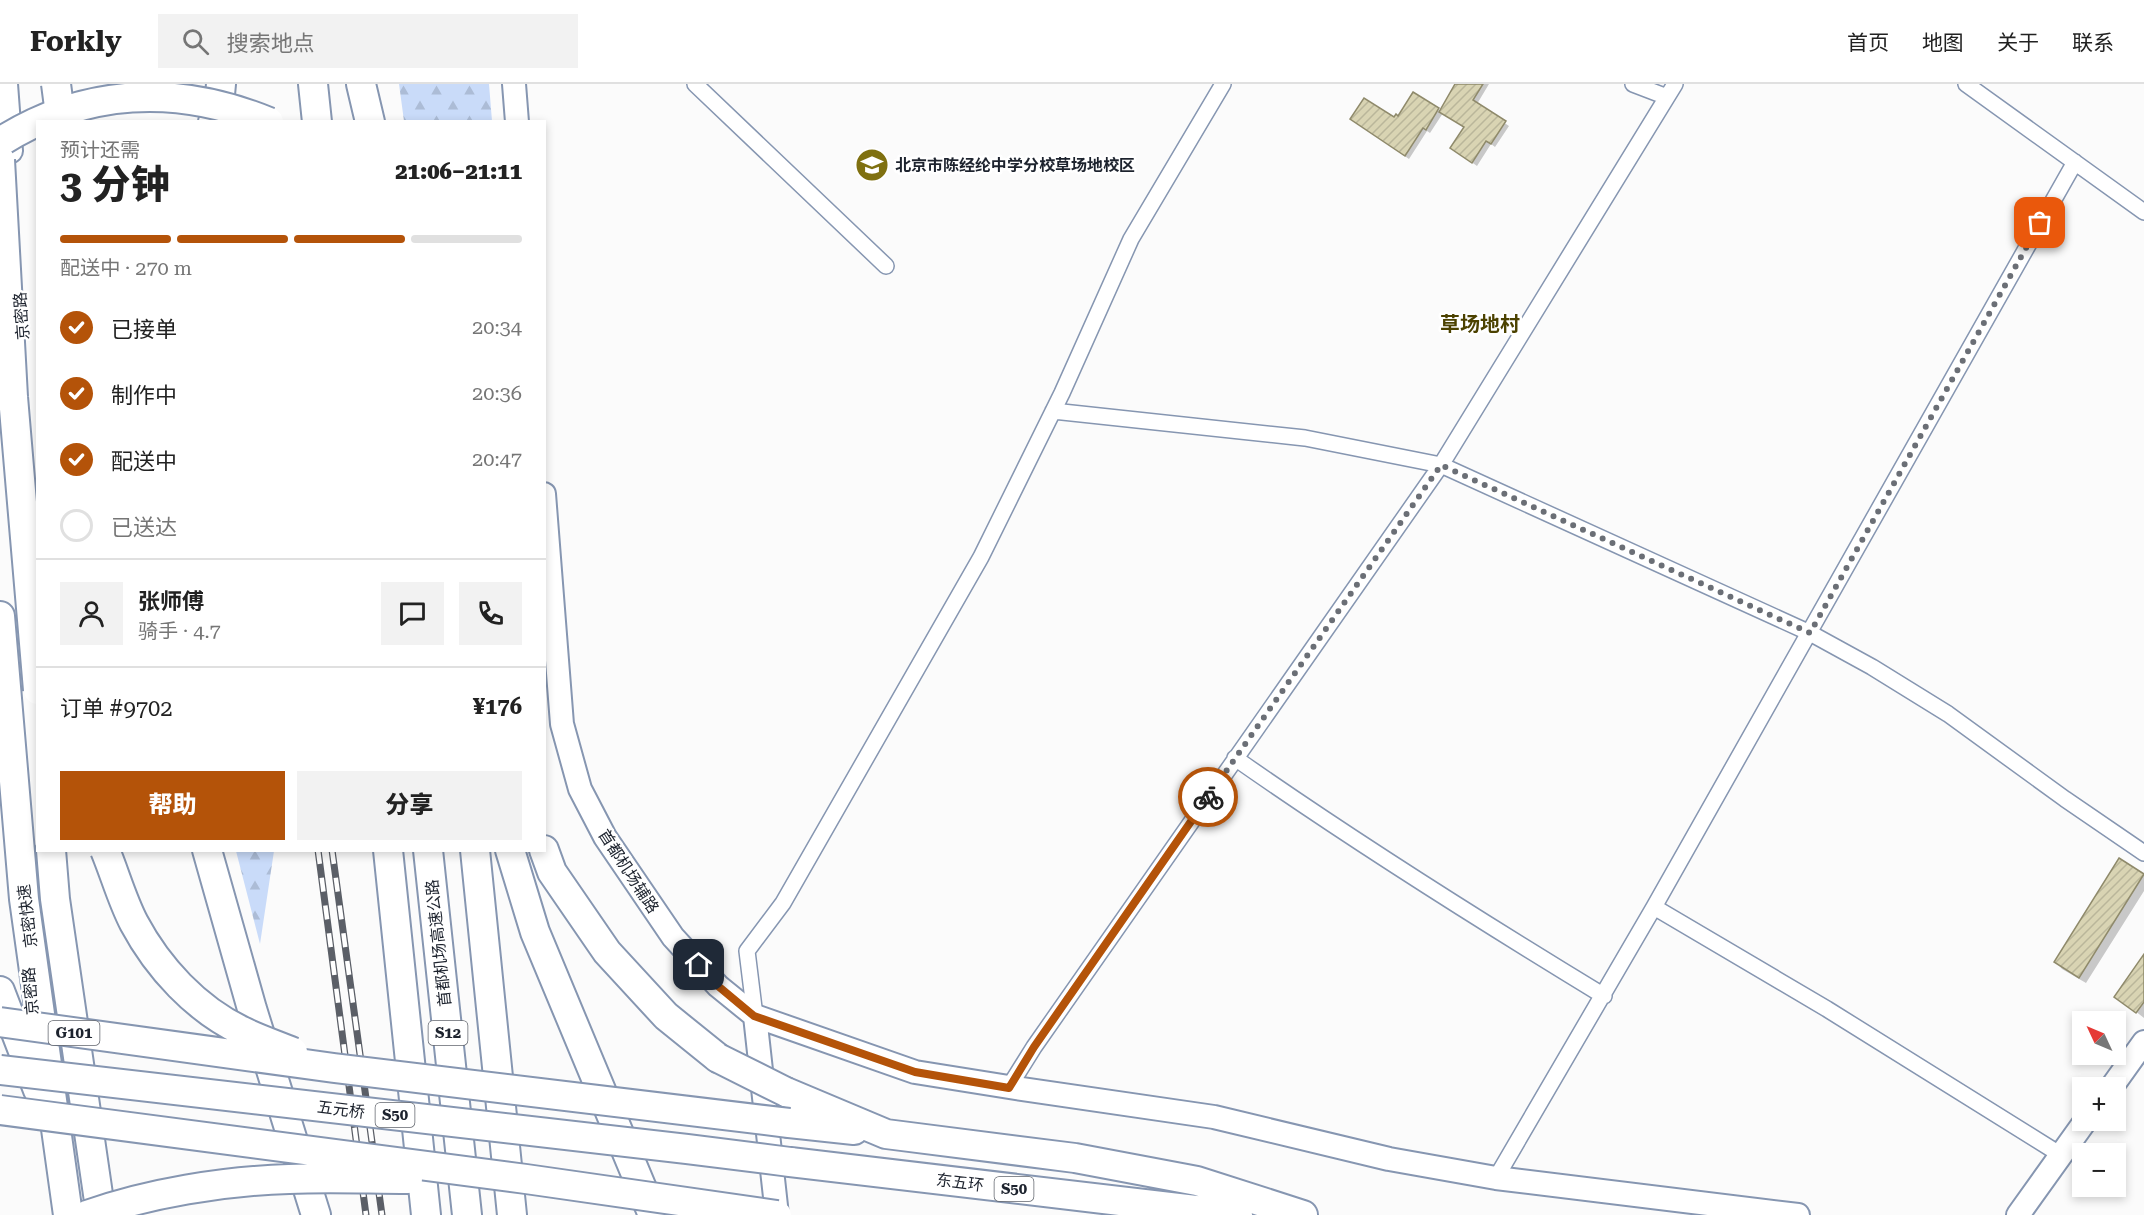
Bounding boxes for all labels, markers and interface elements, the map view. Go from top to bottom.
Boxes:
search box [158,14,578,68]
text: Forkly [30,25,122,58]
icon: search [179,25,212,58]
text: 搜索地点 [227,31,315,56]
text: 首页 [1847,31,1889,55]
text: 地图 [1922,31,1964,55]
text: 关于 [1997,31,2039,55]
text: 联系 [2072,31,2114,55]
text: 预计还需 [60,138,140,162]
school or university icon: 北京市陈经纶中学分校草场地校区 [854,147,890,183]
place label: 北京市陈经纶中学分校草场地校区 [895,156,1135,175]
text: 21:06–21:11 [395,159,522,184]
text: 3 分钟 [60,162,170,208]
pin [2014,197,2065,248]
icon: bag [2023,206,2056,239]
text: 配送中 · 270 m [60,256,192,280]
street label: 京密路 [10,291,33,341]
icon: check [60,311,93,344]
district label: 草场地村 [1440,312,1520,336]
text: 20:34 [472,315,522,339]
text: 已接单 [111,317,177,342]
icon: check [60,377,93,410]
text: 20:36 [472,381,522,405]
text: 制作中 [111,383,177,408]
icon: check [60,443,93,476]
text: 20:47 [472,447,522,471]
text: 配送中 [111,449,177,474]
text: 已送达 [111,515,177,540]
button: person [60,582,123,645]
button: chat [381,582,444,645]
button: phone [459,582,522,645]
text: 张师傅 [138,589,204,614]
text: 骑手 · 4.7 [138,619,221,643]
text: ¥176 [473,694,522,719]
text: 订单 #9702 [60,696,173,721]
courier [1178,767,1238,827]
button: 帮助 [60,771,285,840]
button: 分享 [297,771,522,840]
icon: bike [1192,781,1225,814]
street label: 首都机场辅路 [594,826,663,917]
street label: 首都机场高速公路 [422,878,455,1008]
street label: 京密快速 [14,883,41,949]
pin [673,939,724,990]
icon: home [682,948,715,981]
street label: 京密路 [19,966,42,1016]
north arrow [2072,1011,2126,1065]
map controls [2072,1011,2126,1197]
road number: G101 [48,1021,100,1045]
road number: S12 [428,1021,468,1045]
button: + [2072,1077,2126,1131]
street label: 五元桥 [316,1097,366,1122]
road number: S50 [376,1103,414,1127]
button: − [2072,1143,2126,1197]
street label: 东五环 [935,1170,985,1195]
road number: S50 [994,1177,1034,1201]

